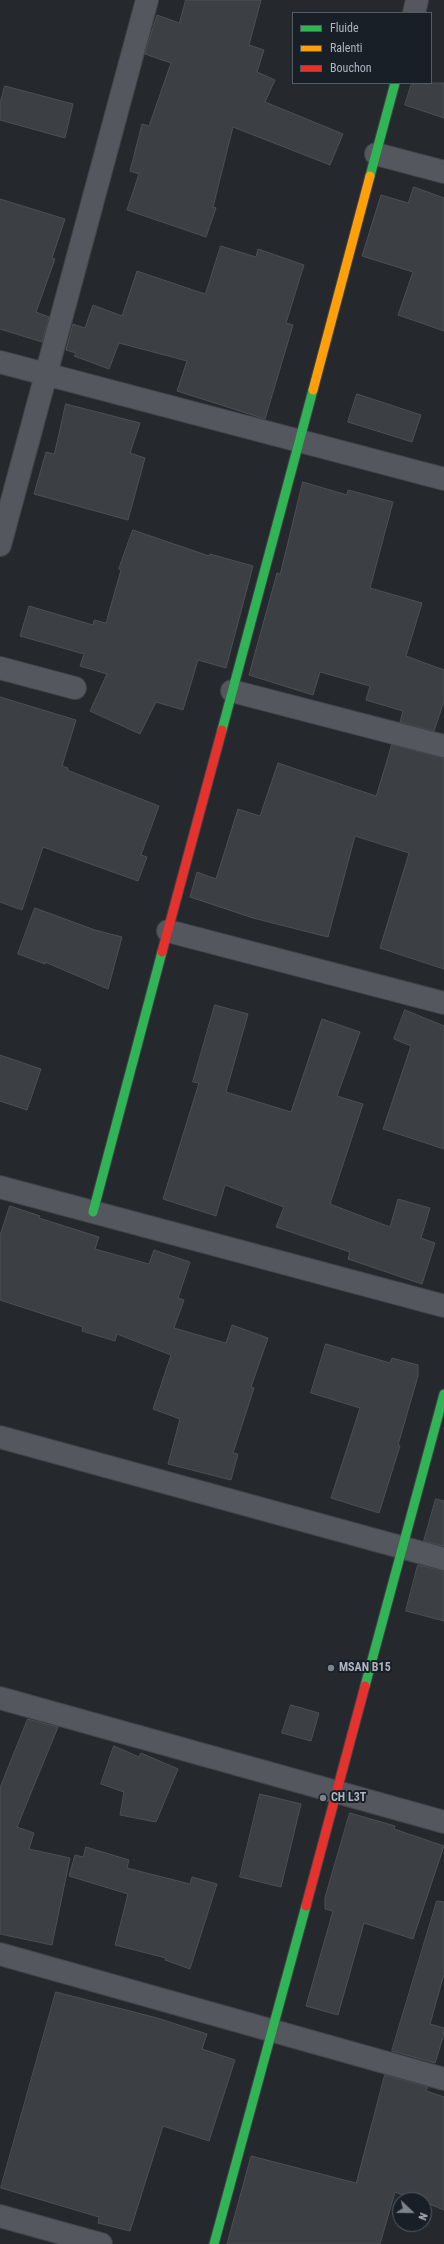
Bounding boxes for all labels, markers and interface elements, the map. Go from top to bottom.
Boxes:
legend [292,12,432,84]
text: Fluide [330,21,359,35]
text: Ralenti [330,41,363,55]
text: Bouchon [330,61,372,75]
place label: MSAN B15 [339,1661,391,1675]
marker: MSAN B15 [326,1663,336,1673]
place label: CH L3T [331,1791,366,1805]
marker: CH L3T [318,1793,328,1803]
north arrow [392,2192,432,2232]
text: N [415,2211,430,2222]

